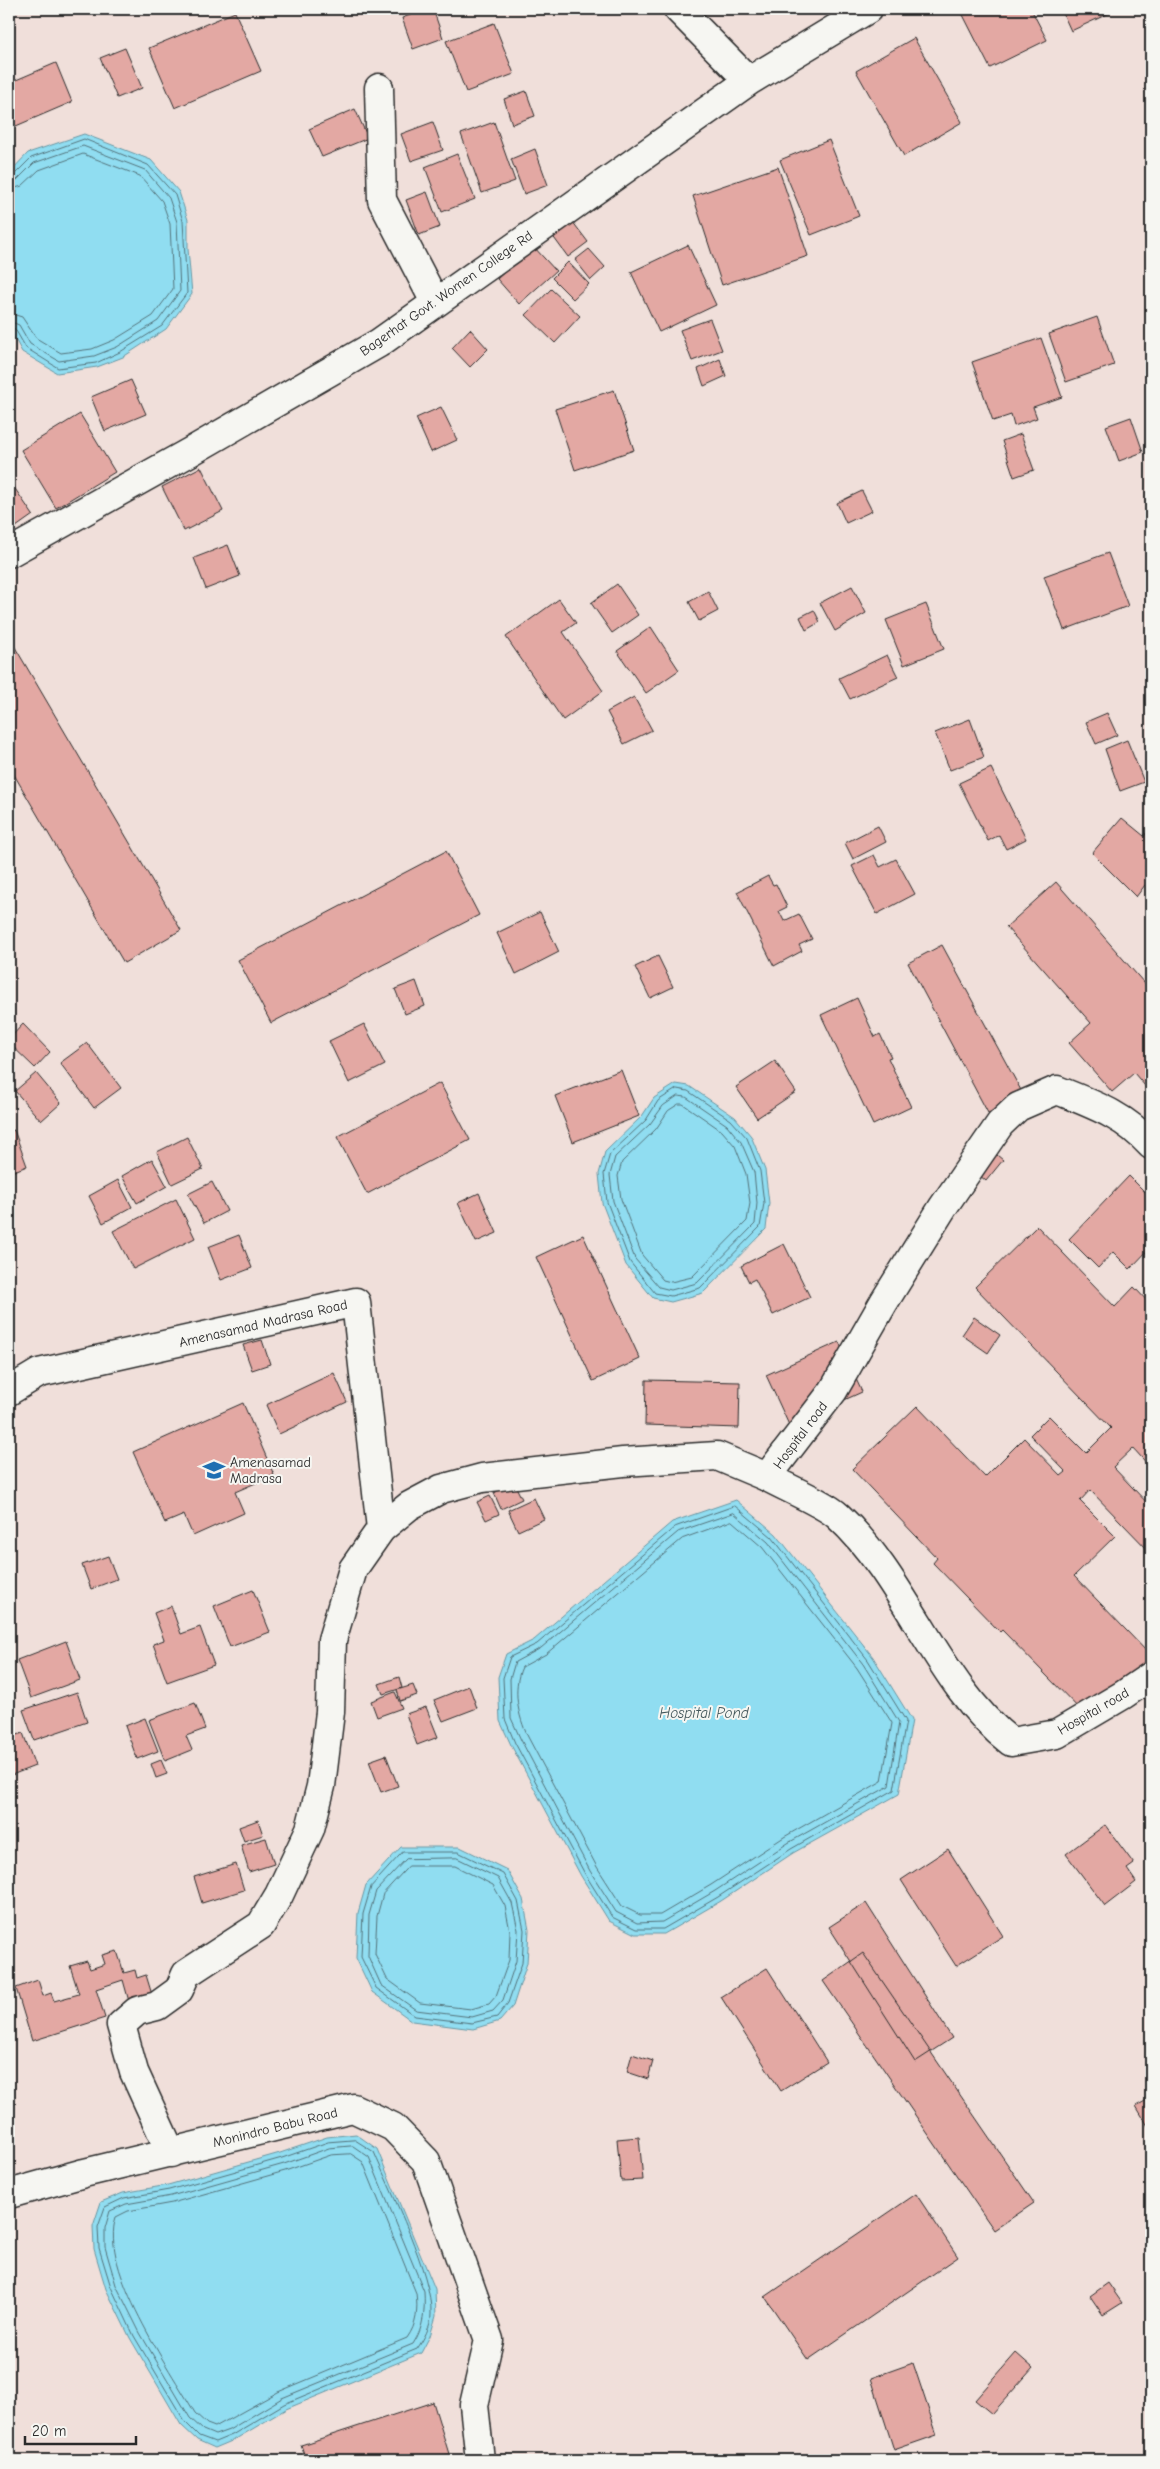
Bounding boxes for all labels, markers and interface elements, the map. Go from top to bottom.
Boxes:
street label: Bagerhat Govt. Women College Rd [357,227,536,360]
street label: Amenasamad Madrasa Road [177,1296,349,1351]
street label: Hospital road [770,1398,831,1472]
place label: Amenasamad Madrasa [230,1454,311,1487]
school or university icon: Amenasamad Madrasa [201,1457,227,1483]
street label: Hospital road [1054,1684,1132,1739]
water label: Hospital Pond [659,1704,750,1722]
street label: Monindro Babu Road [211,2104,339,2151]
scale bar [25,2414,136,2446]
text: 20 m [32,2422,66,2440]

